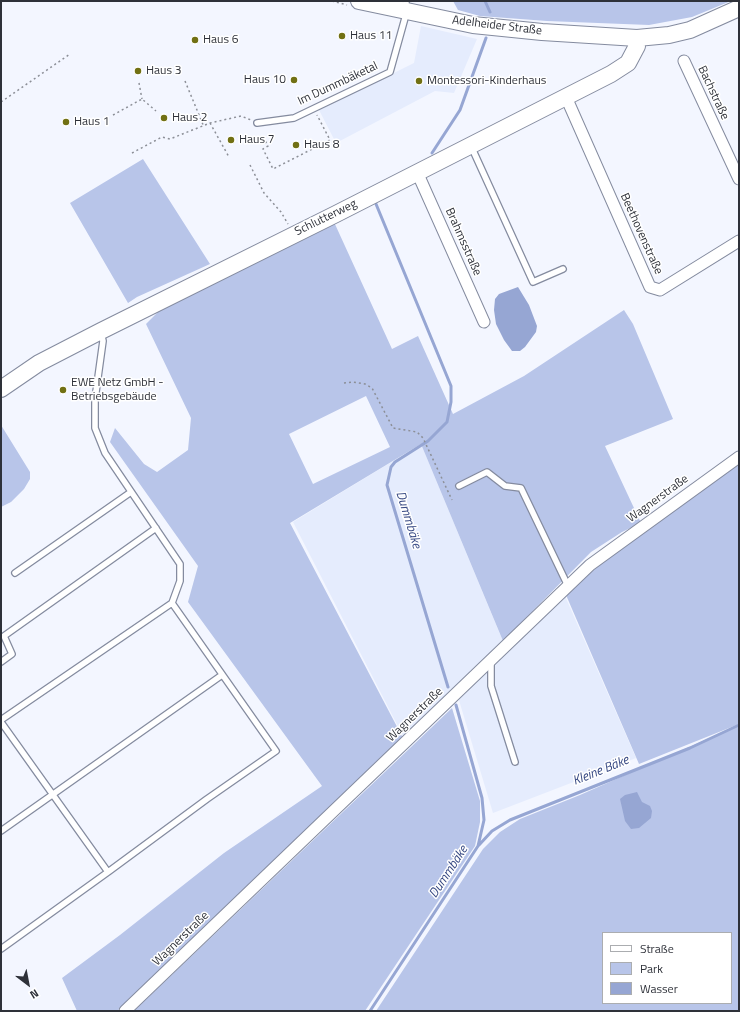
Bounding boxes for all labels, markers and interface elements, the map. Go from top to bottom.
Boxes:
street label: Adelheider Straße [451,13,543,39]
place label: Haus 11 [350,29,392,43]
marker: Haus 11 [337,31,347,41]
place label: Haus 6 [203,33,238,47]
marker: Haus 6 [190,35,200,45]
street label: Im Dummbäketal [296,59,380,109]
place label: Haus 3 [146,64,181,78]
street label: Bachstraße [694,64,732,122]
marker: Haus 3 [133,66,143,76]
place label: Haus 10 [244,73,286,87]
place label: Montessori-Kinderhaus [427,74,546,88]
marker: Haus 10 [289,75,299,85]
marker: Montessori-Kinderhaus [414,76,424,86]
place label: Haus 2 [172,111,207,125]
marker: Haus 2 [159,113,169,123]
place label: Haus 1 [74,115,109,129]
marker: Haus 1 [61,117,71,127]
place label: Haus 7 [239,133,274,147]
marker: Haus 7 [226,135,236,145]
place label: Haus 8 [304,138,339,152]
marker: Haus 8 [291,140,301,150]
street label: Beethovenstraße [617,191,665,277]
street label: Schlutterweg [293,197,359,239]
street label: Brahmsstraße [442,206,484,278]
place label: EWE Netz GmbH - Betriebsgebäude [71,376,164,404]
marker: EWE Netz GmbH - Betriebsgebäude [58,385,68,395]
street label: Wagnerstraße [625,472,691,526]
water label: Dummbäke [392,489,424,551]
street label: Wagnerstraße [384,685,446,745]
water label: Kleine Bäke [571,753,631,789]
water label: Dummbäke [426,843,472,901]
street label: Wagnerstraße [150,909,212,969]
legend [602,932,732,1004]
text: Straße [640,939,674,958]
text: Park [640,959,663,978]
north arrow [8,964,48,1004]
text: Wasser [640,979,678,998]
text: N [27,985,42,1003]

